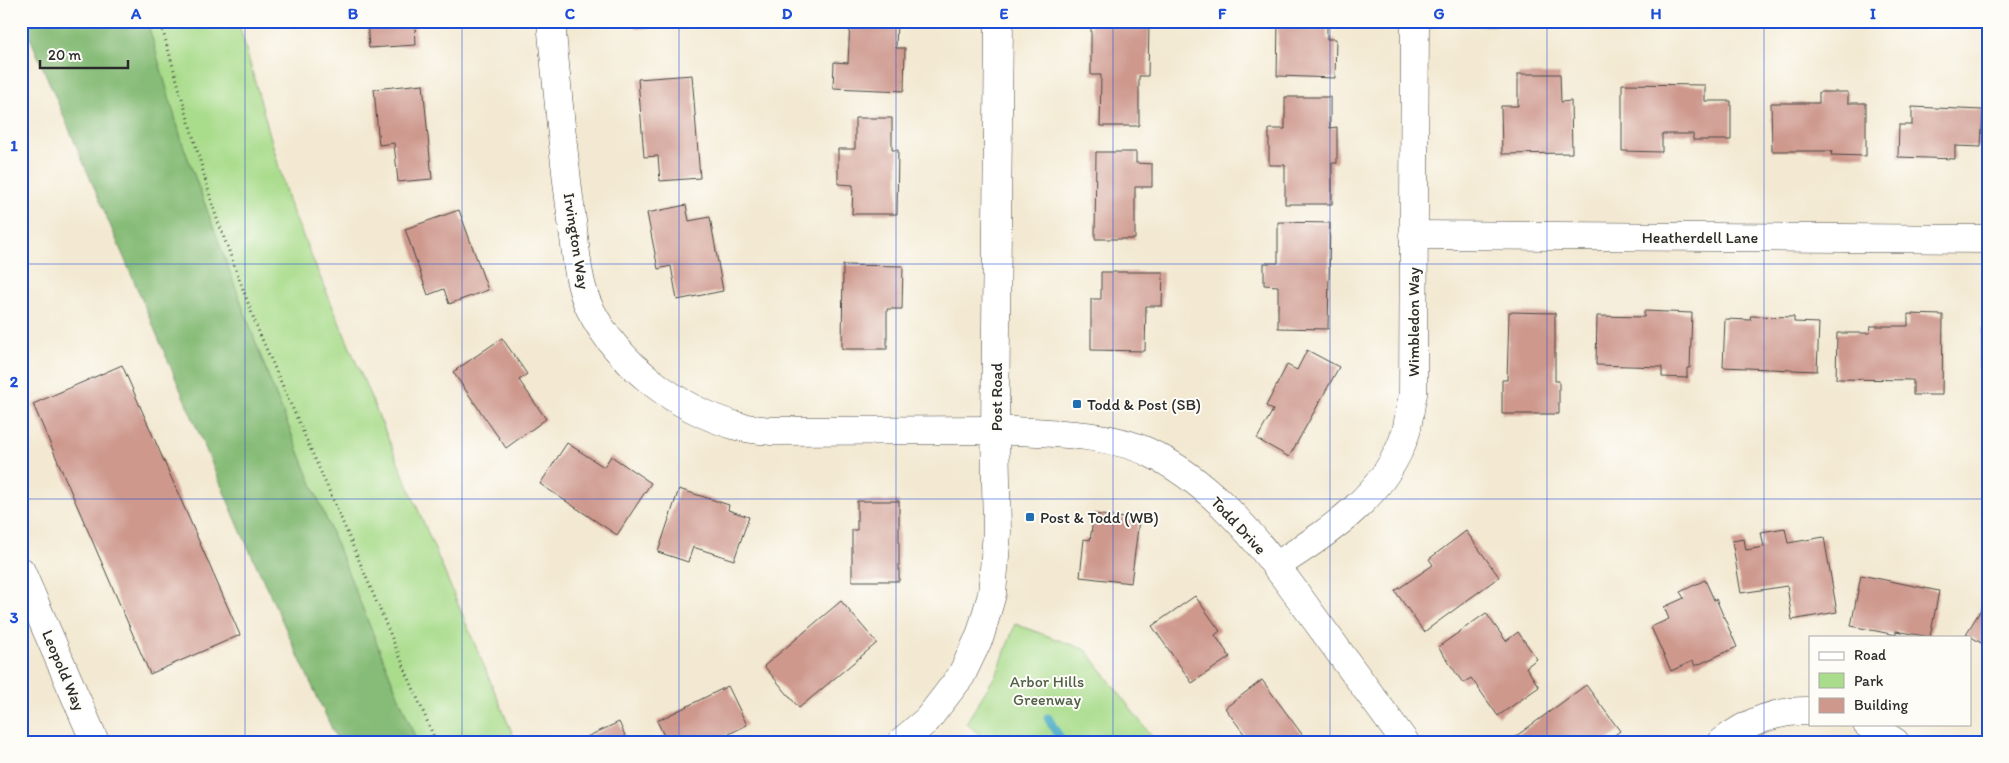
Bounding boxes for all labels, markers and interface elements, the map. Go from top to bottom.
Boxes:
text: A [130,4,142,23]
text: B [348,4,359,23]
text: C [565,4,576,23]
text: D [782,4,793,23]
text: E [1000,4,1009,23]
text: F [1218,4,1227,23]
text: G [1433,4,1445,23]
text: H [1650,4,1662,23]
text: I [1870,4,1876,23]
scale bar [40,38,128,70]
text: 20 m [48,46,82,64]
text: 1 [10,136,18,155]
street label: Irvington Way [560,191,594,291]
street label: Heatherdell Lane [1642,228,1759,247]
street label: Wimbledon Way [1404,267,1423,377]
street label: Post Road [987,362,1006,431]
text: 2 [10,372,19,391]
place label: Todd & Post (SB) [1087,395,1201,414]
marker: Todd & Post (SB) [1071,398,1083,410]
street label: Todd Drive [1207,492,1270,558]
place label: Post & Todd (WB) [1040,508,1159,527]
marker: Post & Todd (WB) [1024,511,1036,523]
text: 3 [10,608,19,627]
street label: Leopold Way [38,627,89,714]
legend [1809,636,1972,726]
text: Road [1854,646,1887,664]
park label: Arbor Hills Greenway [1010,672,1084,709]
text: Park [1854,672,1884,690]
text: Building [1854,696,1908,714]

